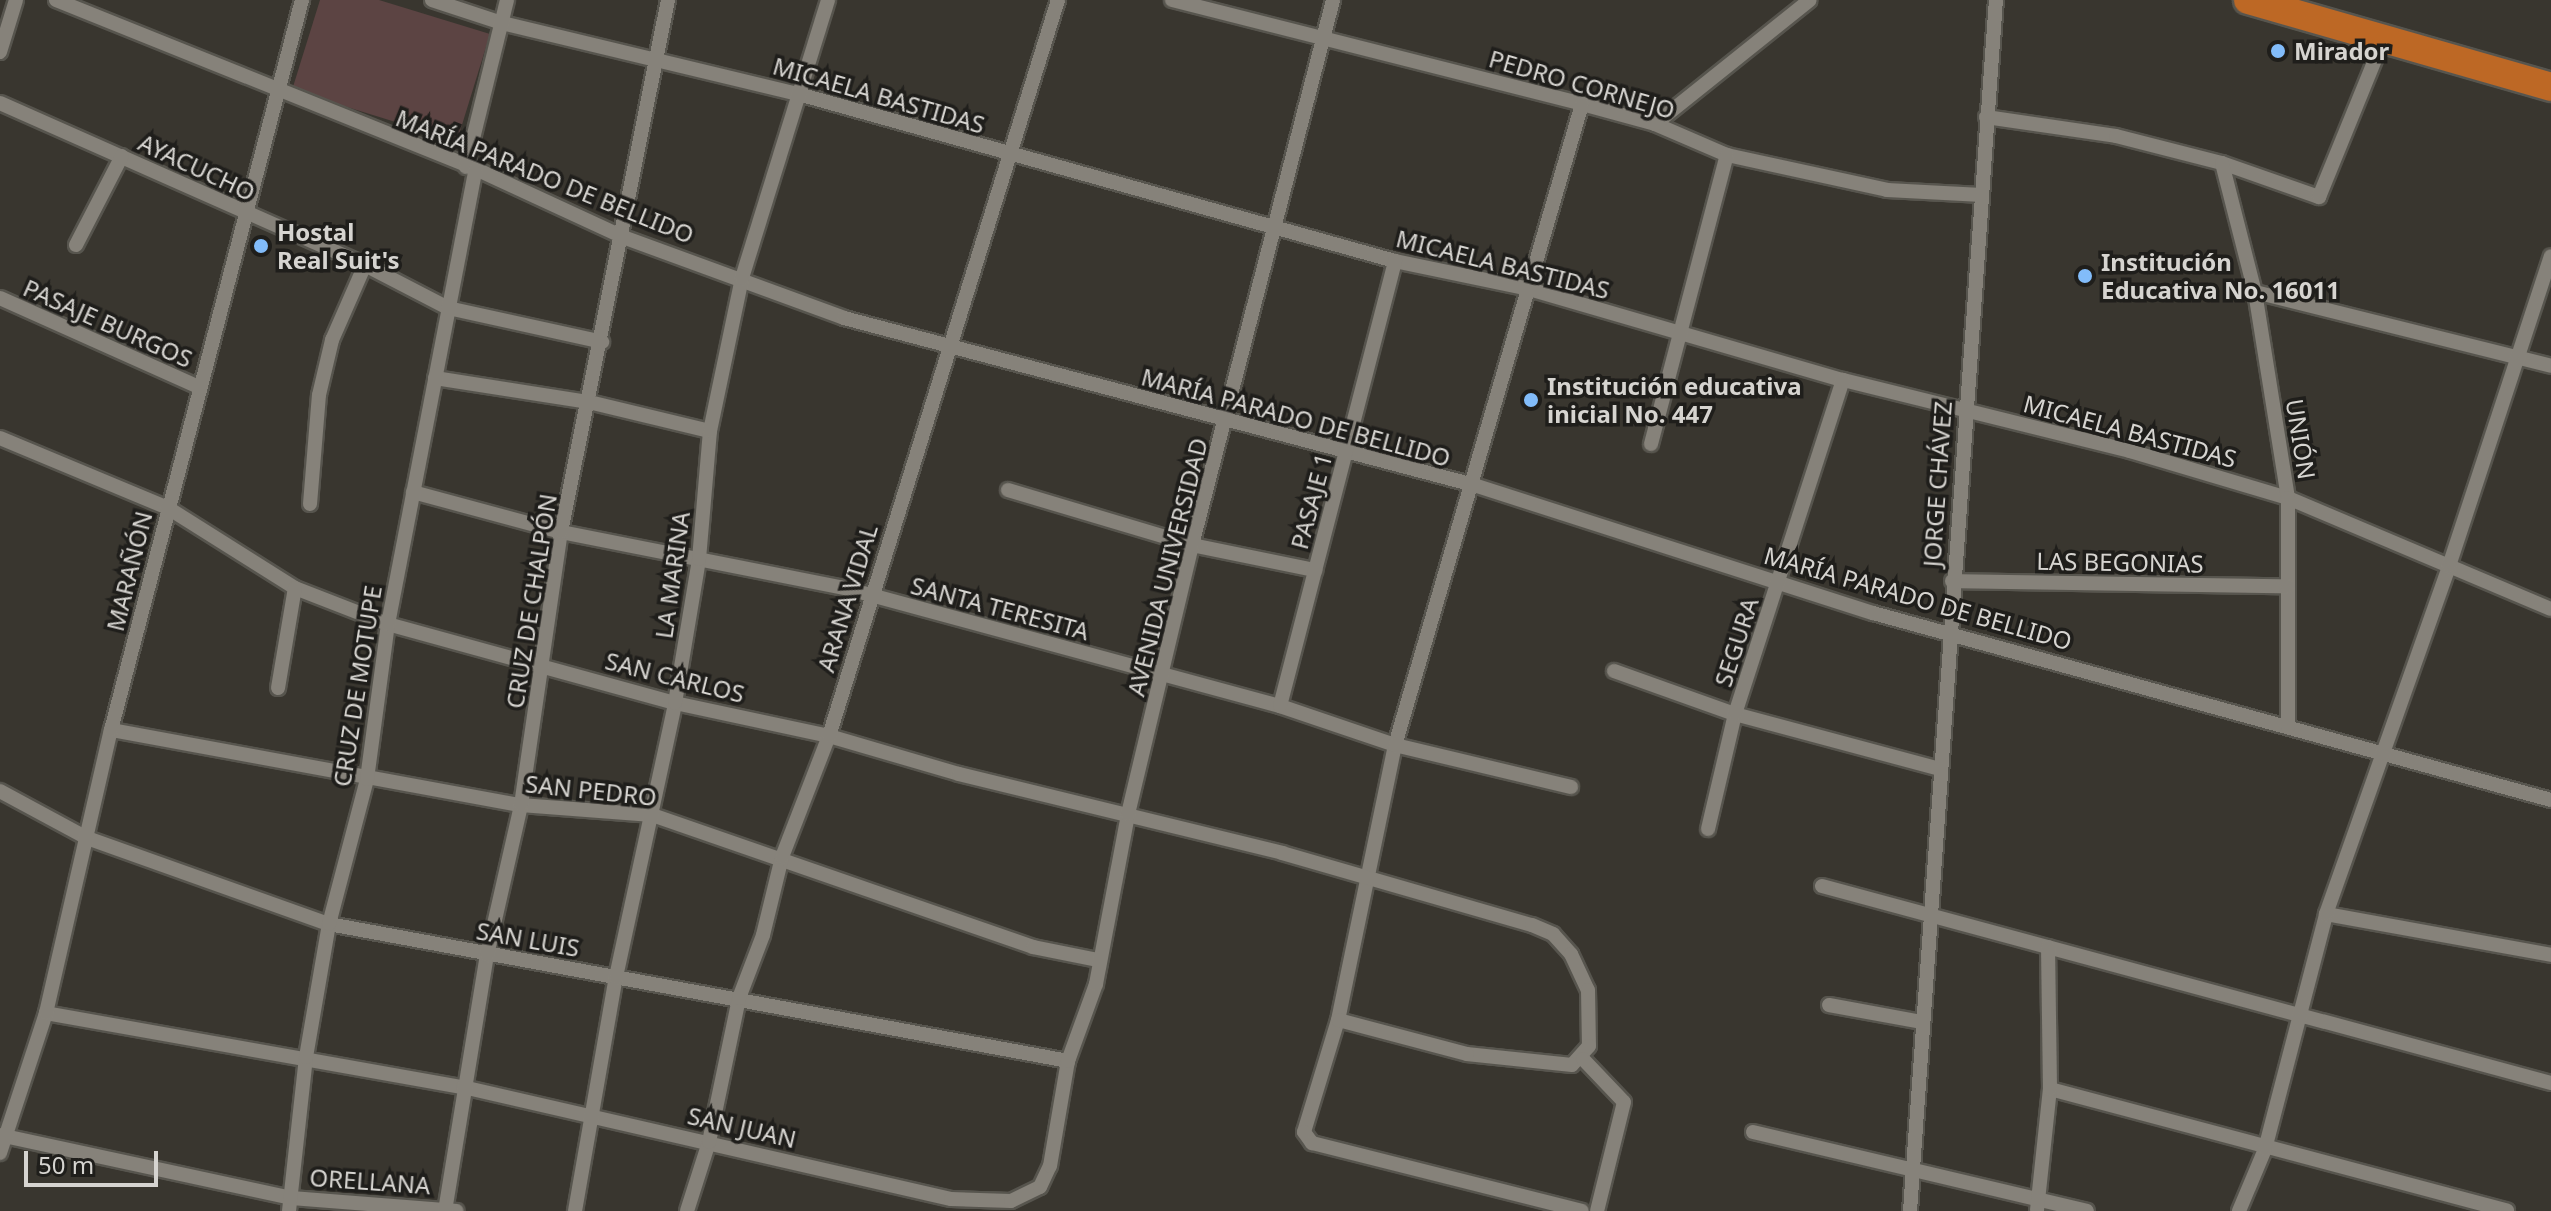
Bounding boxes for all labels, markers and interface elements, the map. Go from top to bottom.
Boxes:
place label: Mirador [2294,37,2389,65]
marker: Mirador [2269,42,2287,60]
street label: PEDRO CORNEJO [1486,44,1678,124]
street label: MICAELA BASTIDAS [770,51,988,139]
street label: MARÍA PARADO DE BELLIDO [392,103,698,249]
street label: AYACUCHO [134,127,260,207]
place label: Hostal Real Suit's [277,218,399,274]
street label: MICAELA BASTIDAS [1393,224,1613,304]
marker: Hostal Real Suit's [252,237,270,255]
place label: Institución Educativa No. 16011 [2101,248,2340,304]
marker: Institución Educativa No. 16011 [2076,267,2094,285]
street label: PASAJE BURGOS [19,273,197,373]
street label: MARÍA PARADO DE BELLIDO [1138,362,1454,472]
place label: Institución educativa inicial No. 447 [1547,372,1802,428]
street label: MICAELA BASTIDAS [2020,389,2240,473]
marker: Institución educativa inicial No. 447 [1522,391,1540,409]
street label: UNIÓN [2280,397,2322,481]
street label: JORGE CHÁVEZ [1917,400,1957,568]
street label: AVENIDA UNIVERSIDAD [1121,435,1213,699]
street label: PASAJE 1 [1284,450,1338,552]
street label: CRUZ DE CHALPÓN [500,492,562,710]
street label: MARAÑÓN [100,508,158,634]
street label: LA MARINA [649,510,695,640]
street label: ARANA VIDAL [811,521,883,675]
street label: MARÍA PARADO DE BELLIDO [1761,540,2075,656]
street label: LAS BEGONIAS [2036,546,2204,578]
street label: SANTA TERESITA [908,570,1092,646]
street label: CRUZ DE MOTUPE [327,583,387,789]
street label: SEGURA [1708,594,1764,690]
street label: SAN CARLOS [602,646,748,708]
street label: SAN PEDRO [524,769,658,811]
street label: SAN LUIS [474,916,582,962]
street label: SAN JUAN [685,1101,799,1153]
scale bar [28,1135,162,1185]
text: 50 m [38,1148,94,1181]
street label: ORELLANA [309,1162,431,1200]

